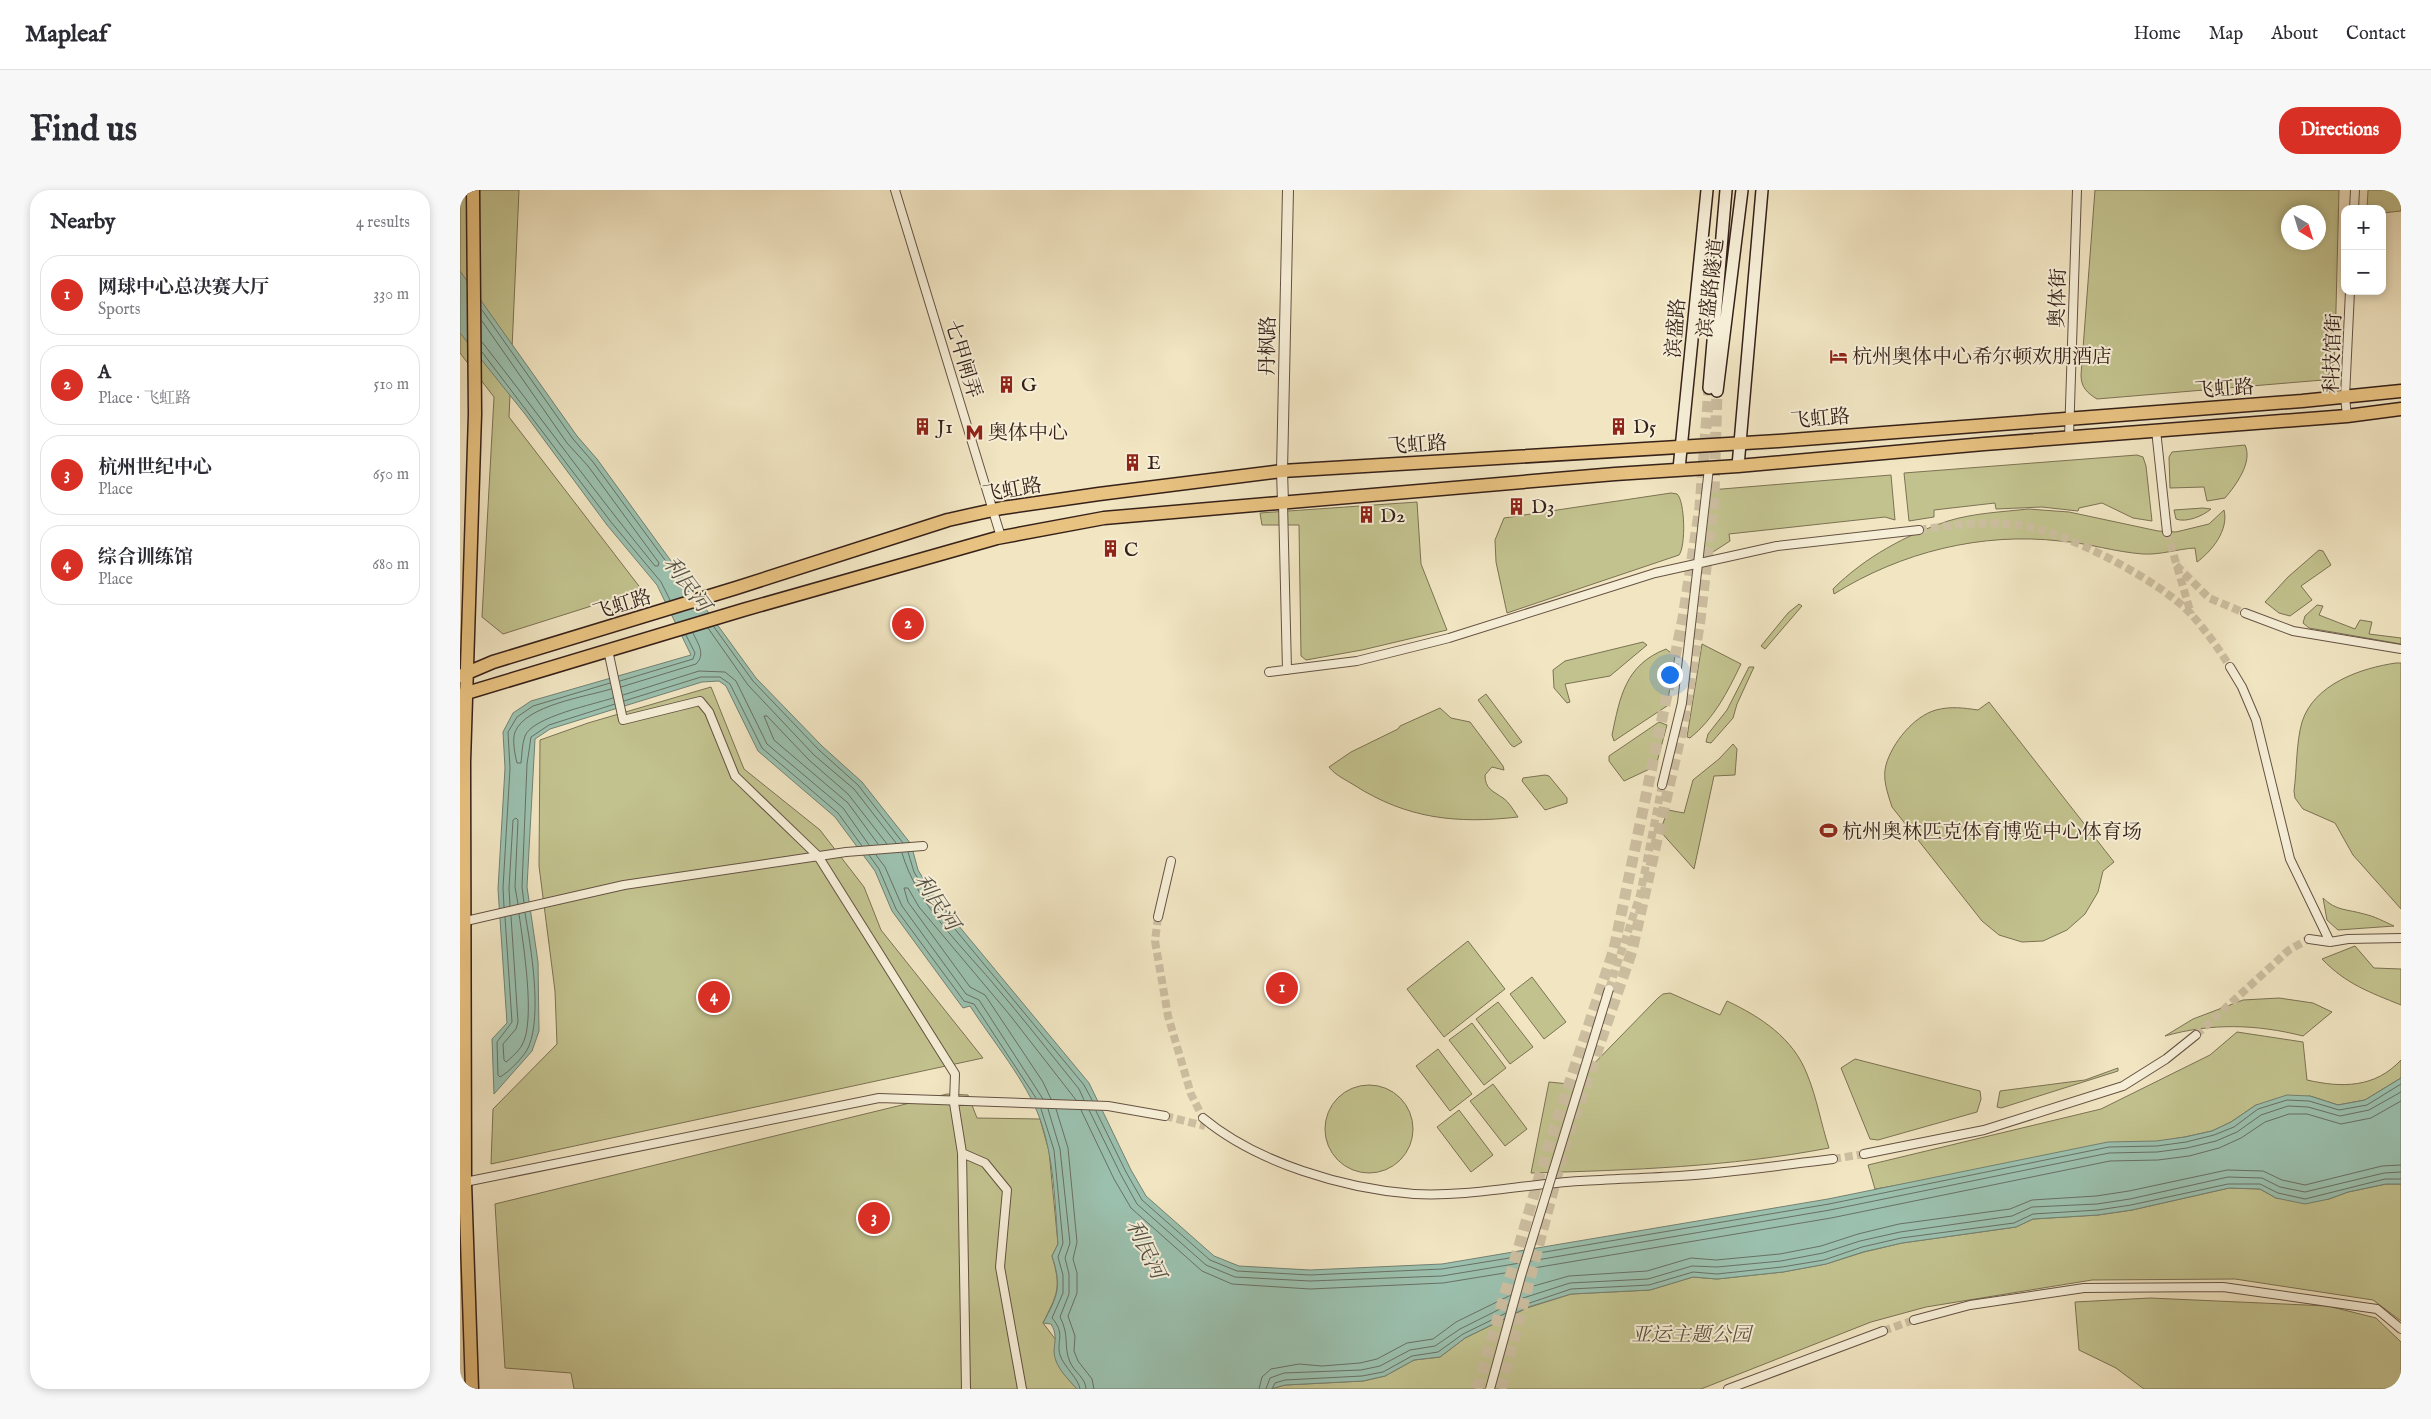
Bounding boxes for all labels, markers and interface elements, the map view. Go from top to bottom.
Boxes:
text: Mapleaf [25,19,107,50]
text: Home [2134,23,2181,46]
text: Map [2209,23,2243,46]
text: About [2271,23,2318,46]
text: Contact [2346,23,2406,46]
button: Directions [2279,107,2401,154]
text: Find us [30,108,137,153]
north arrow [2281,205,2326,250]
map controls [2341,205,2386,295]
button: + [2341,205,2386,250]
text: Nearby [50,209,115,236]
text: 4 results [356,213,410,233]
street label: 滨盛路隧道 [1693,237,1730,339]
button: − [2341,250,2386,295]
street label: 奥体街 [2045,268,2072,328]
text: 网球中心总决赛大厅 [98,276,269,300]
text: 1 [64,285,70,305]
text: 330 m [373,285,409,305]
street label: 滨盛路 [1661,297,1692,359]
text: Sports [98,300,140,320]
street label: 科技馆街 [2320,313,2347,393]
street label: 丹枫路 [1255,316,1282,376]
street label: 七甲闸弄 [939,318,986,401]
place label: 杭州奥体中心希尔顿欢朋酒店 [1852,345,2112,370]
hotel icon: 杭州奥体中心希尔顿欢朋酒店 [1828,346,1848,366]
text: A [98,361,111,385]
place label: G [1021,373,1037,398]
building icon: G [997,374,1017,394]
text: 2 [63,375,71,395]
text: 510 m [374,375,409,395]
street label: 飞虹路 [2193,375,2255,404]
text: Place · 飞虹路 [98,389,191,409]
street label: 飞虹路 [1789,404,1851,435]
place label: J1 [935,415,953,440]
place label: D5 [1633,415,1656,440]
building icon: J1 [913,416,933,436]
building icon: D5 [1609,416,1629,436]
place label: 奥体中心 [988,421,1068,446]
metro station icon: 奥体中心 [964,422,984,442]
street label: 飞虹路 [1386,431,1448,460]
place label: E [1147,451,1161,476]
building icon: E [1123,452,1143,472]
text: 杭州世纪中心 [98,456,212,480]
text: 3 [64,465,70,485]
text: 650 m [373,465,409,485]
street label: 飞虹路 [981,473,1044,508]
text: Place [98,480,133,500]
place label: D3 [1531,495,1555,520]
building icon: D3 [1507,496,1527,516]
place label: D2 [1380,504,1405,529]
building icon: D2 [1356,505,1376,525]
place label: C [1124,538,1138,563]
building icon: C [1100,539,1120,559]
text: 综合训练馆 [98,546,193,570]
water label: 利民河 [656,552,718,621]
text: 4 [63,555,71,575]
text: 680 m [372,555,409,575]
text: Place [98,570,133,590]
street label: 飞虹路 [590,585,655,626]
pin: 2 [892,605,924,643]
your location [1657,662,1683,688]
place label: 杭州奥林匹克体育博览中心体育场 [1842,820,2142,845]
sports icon: 杭州奥林匹克体育博览中心体育场 [1818,821,1838,841]
water label: 利民河 [907,869,967,940]
pin: 1 [1266,969,1298,1007]
pin: 4 [698,978,730,1016]
pin: 3 [858,1199,890,1237]
water label: 利民河 [1119,1215,1172,1287]
park label: 亚运主题公园 [1631,1323,1754,1348]

